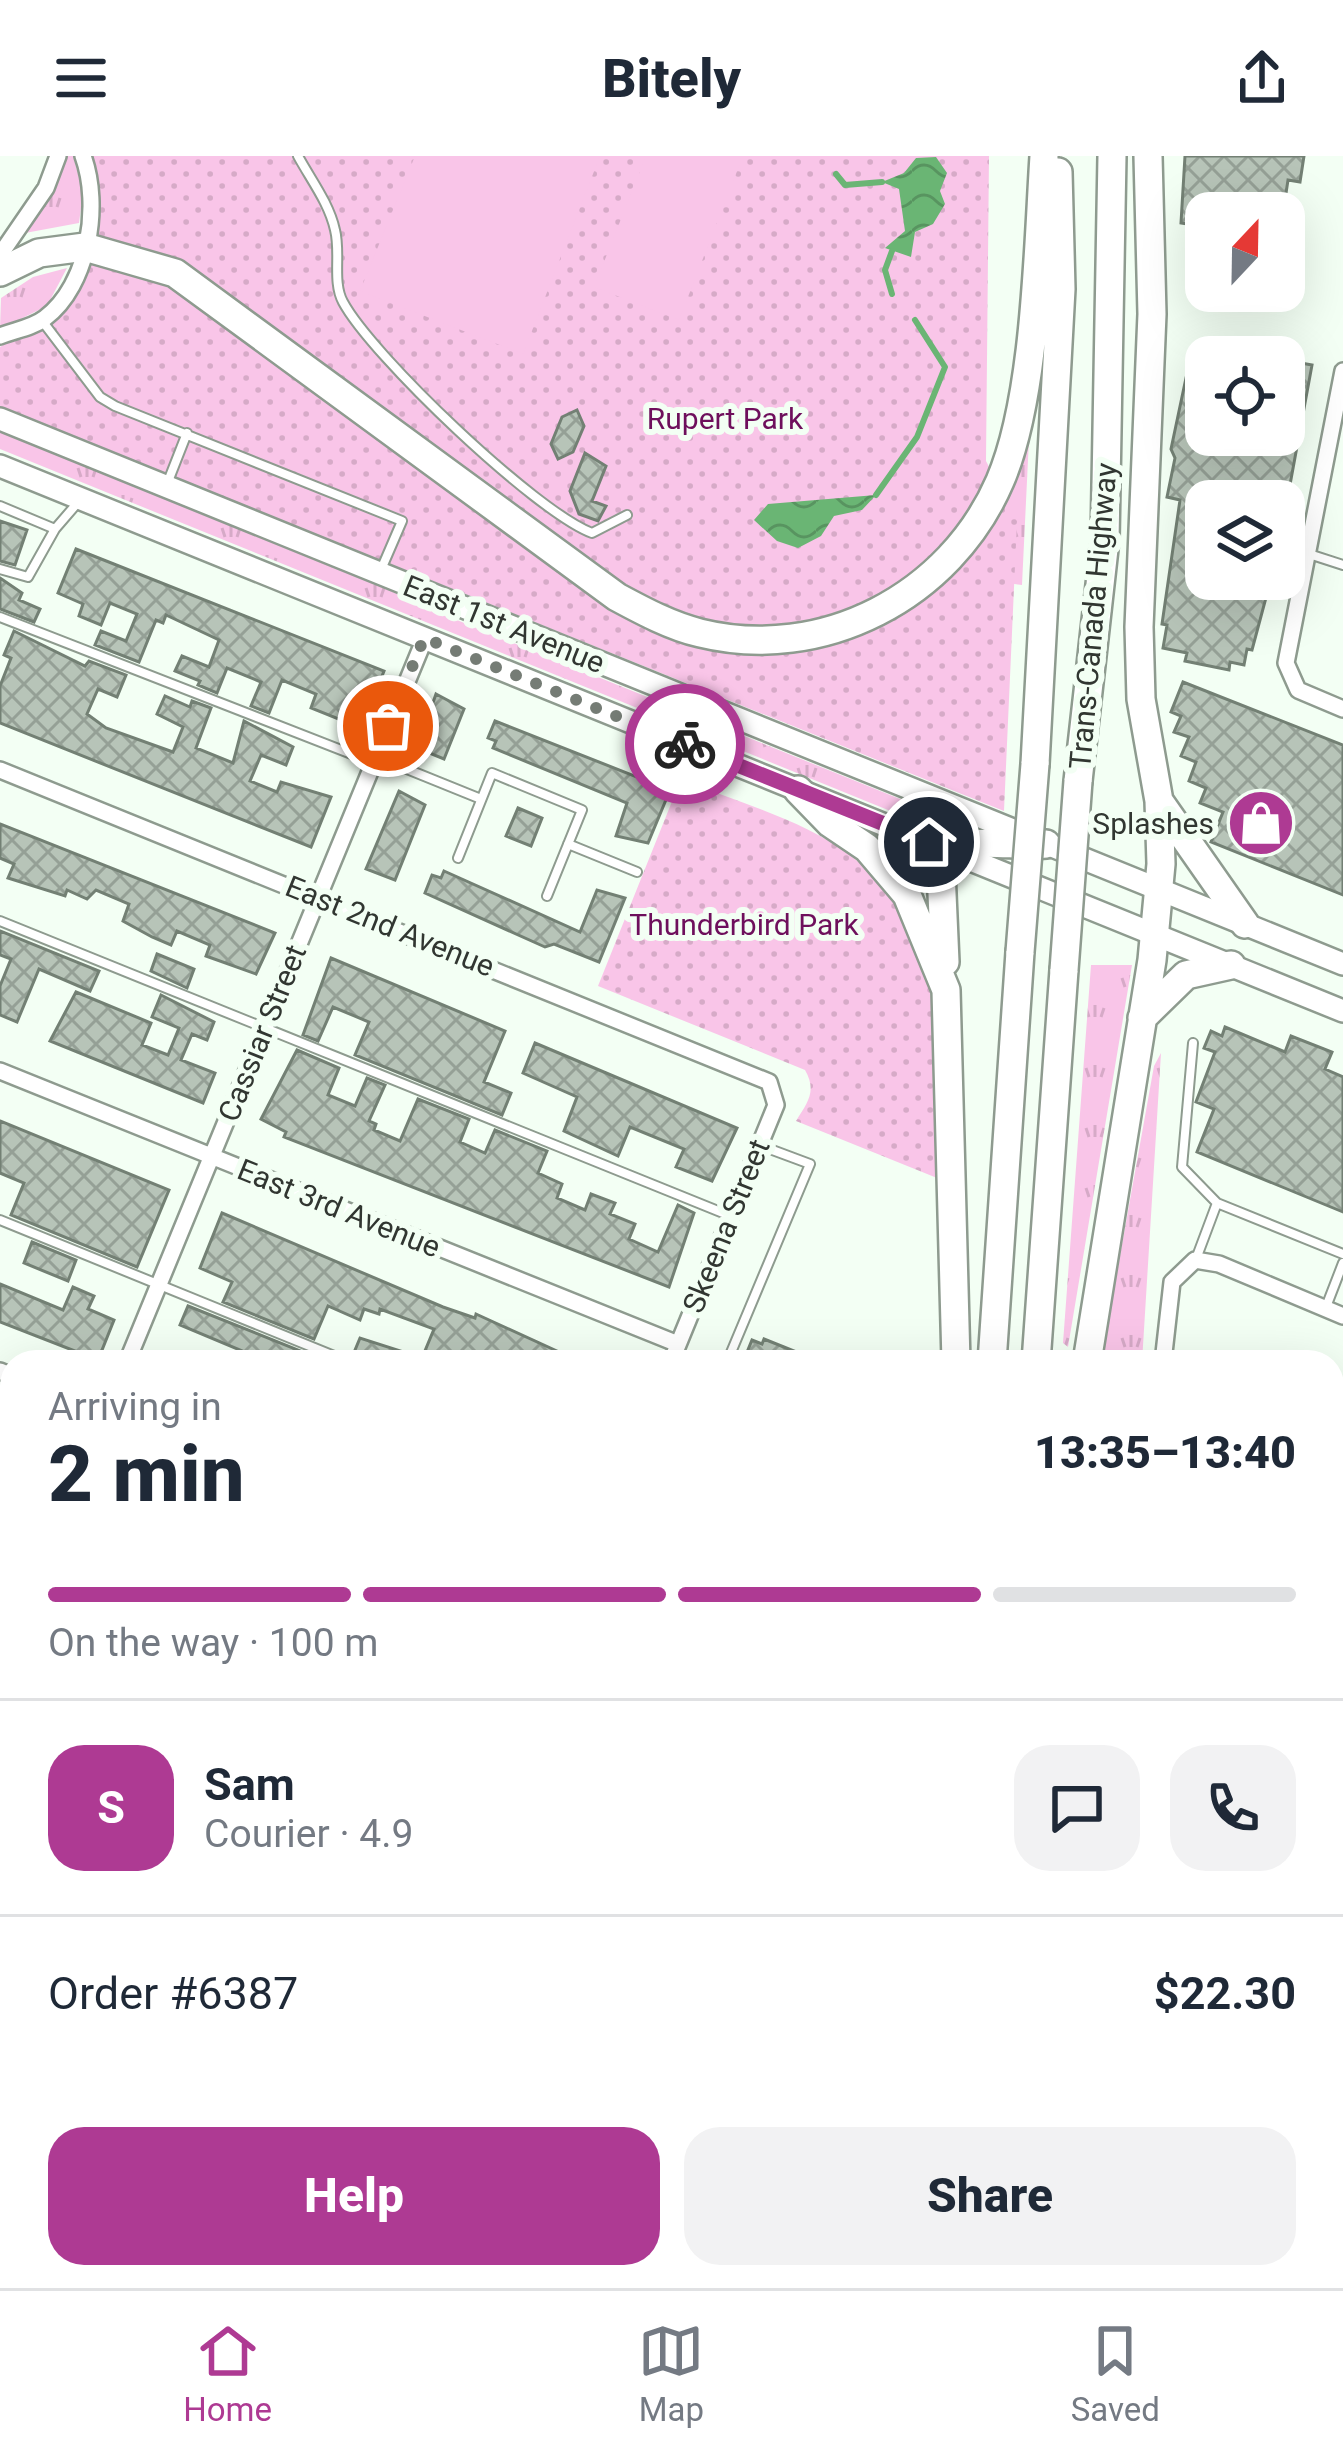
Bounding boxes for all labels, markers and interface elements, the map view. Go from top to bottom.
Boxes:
icon: menu [48,45,114,111]
icon: share [1229,45,1295,111]
text: Bitely [602,47,741,110]
north arrow [1185,192,1305,312]
map controls [1185,192,1305,600]
button: locate [1185,336,1305,456]
park label: Rupert Park [647,401,804,436]
street label: Trans-Canada Highway [1062,461,1124,771]
button: layers [1185,480,1305,600]
street label: East 1st Avenue [398,568,610,680]
pin [337,675,439,777]
courier [625,684,745,804]
icon: bag [355,693,421,759]
icon: bike [652,711,718,777]
shop icon: Splashes [1226,788,1296,858]
pin [878,791,980,893]
place label: Splashes [1092,806,1214,841]
icon: home [896,809,962,875]
street label: East 2nd Avenue [281,868,499,984]
park label: Thunderbird Park [629,907,859,942]
street label: Cassiar Street [211,940,313,1126]
street label: Skeena Street [675,1134,777,1318]
street label: East 3rd Avenue [233,1151,445,1265]
text: Arriving in [48,1384,222,1430]
text: 13:35–13:40 [1034,1426,1296,1479]
text: 2 min [48,1429,245,1520]
text: On the way · 100 m [48,1620,379,1666]
button: chat [1014,1745,1140,1871]
button: phone [1170,1745,1296,1871]
text: Sam [204,1758,295,1811]
text: S [97,1781,125,1834]
text: Courier · 4.9 [204,1811,413,1857]
text: Order #6387 [48,1967,298,2020]
text: $22.30 [1154,1967,1296,2020]
button: Help [48,2127,660,2265]
button: Share [684,2127,1296,2265]
tab: Home [183,2318,272,2429]
tab: Map [638,2318,704,2429]
tab: Saved [1071,2318,1160,2429]

